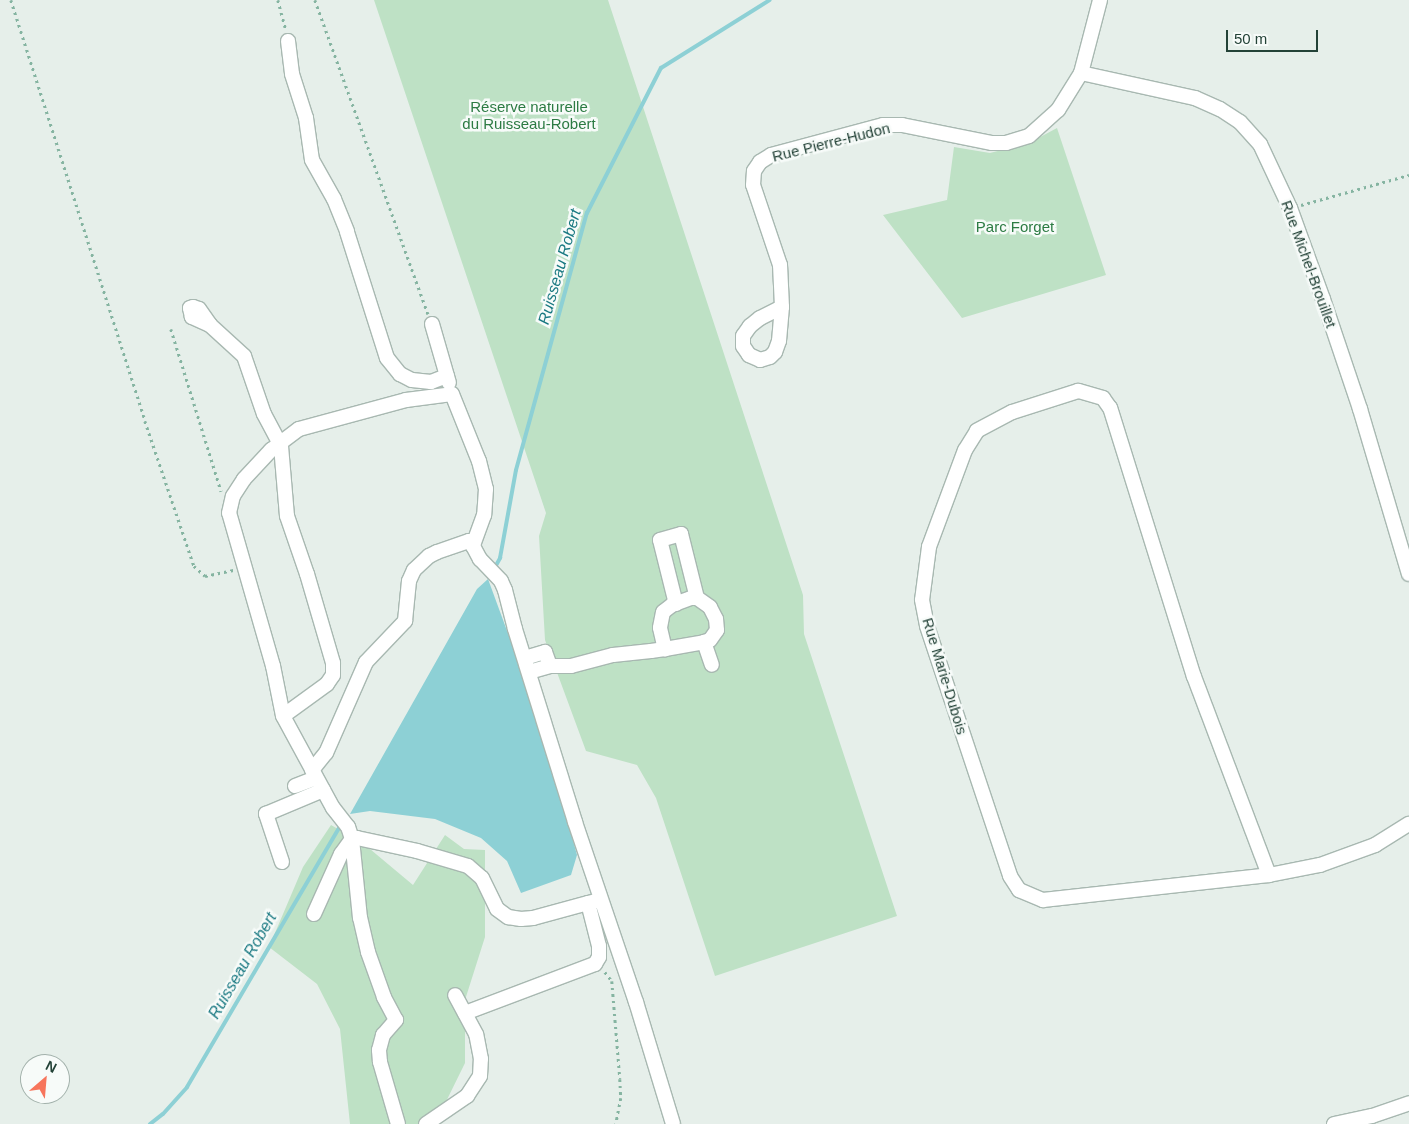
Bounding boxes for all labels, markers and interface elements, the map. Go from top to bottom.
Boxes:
scale bar [1229,20,1322,52]
text: 50 m [1234,30,1267,47]
park label: Réserve naturelle du Ruisseau-Robert [462,97,596,132]
street label: Rue Pierre-Hudon [770,119,892,165]
street label: Rue Michel-Brouillet [1278,198,1340,330]
water label: Ruisseau Robert [534,207,586,327]
park label: Parc Forget [976,218,1054,236]
street label: Rue Marie-Dubois [919,616,971,736]
water label: Ruisseau Robert [205,910,281,1022]
north arrow [20,1054,70,1104]
text: N [43,1057,59,1076]

